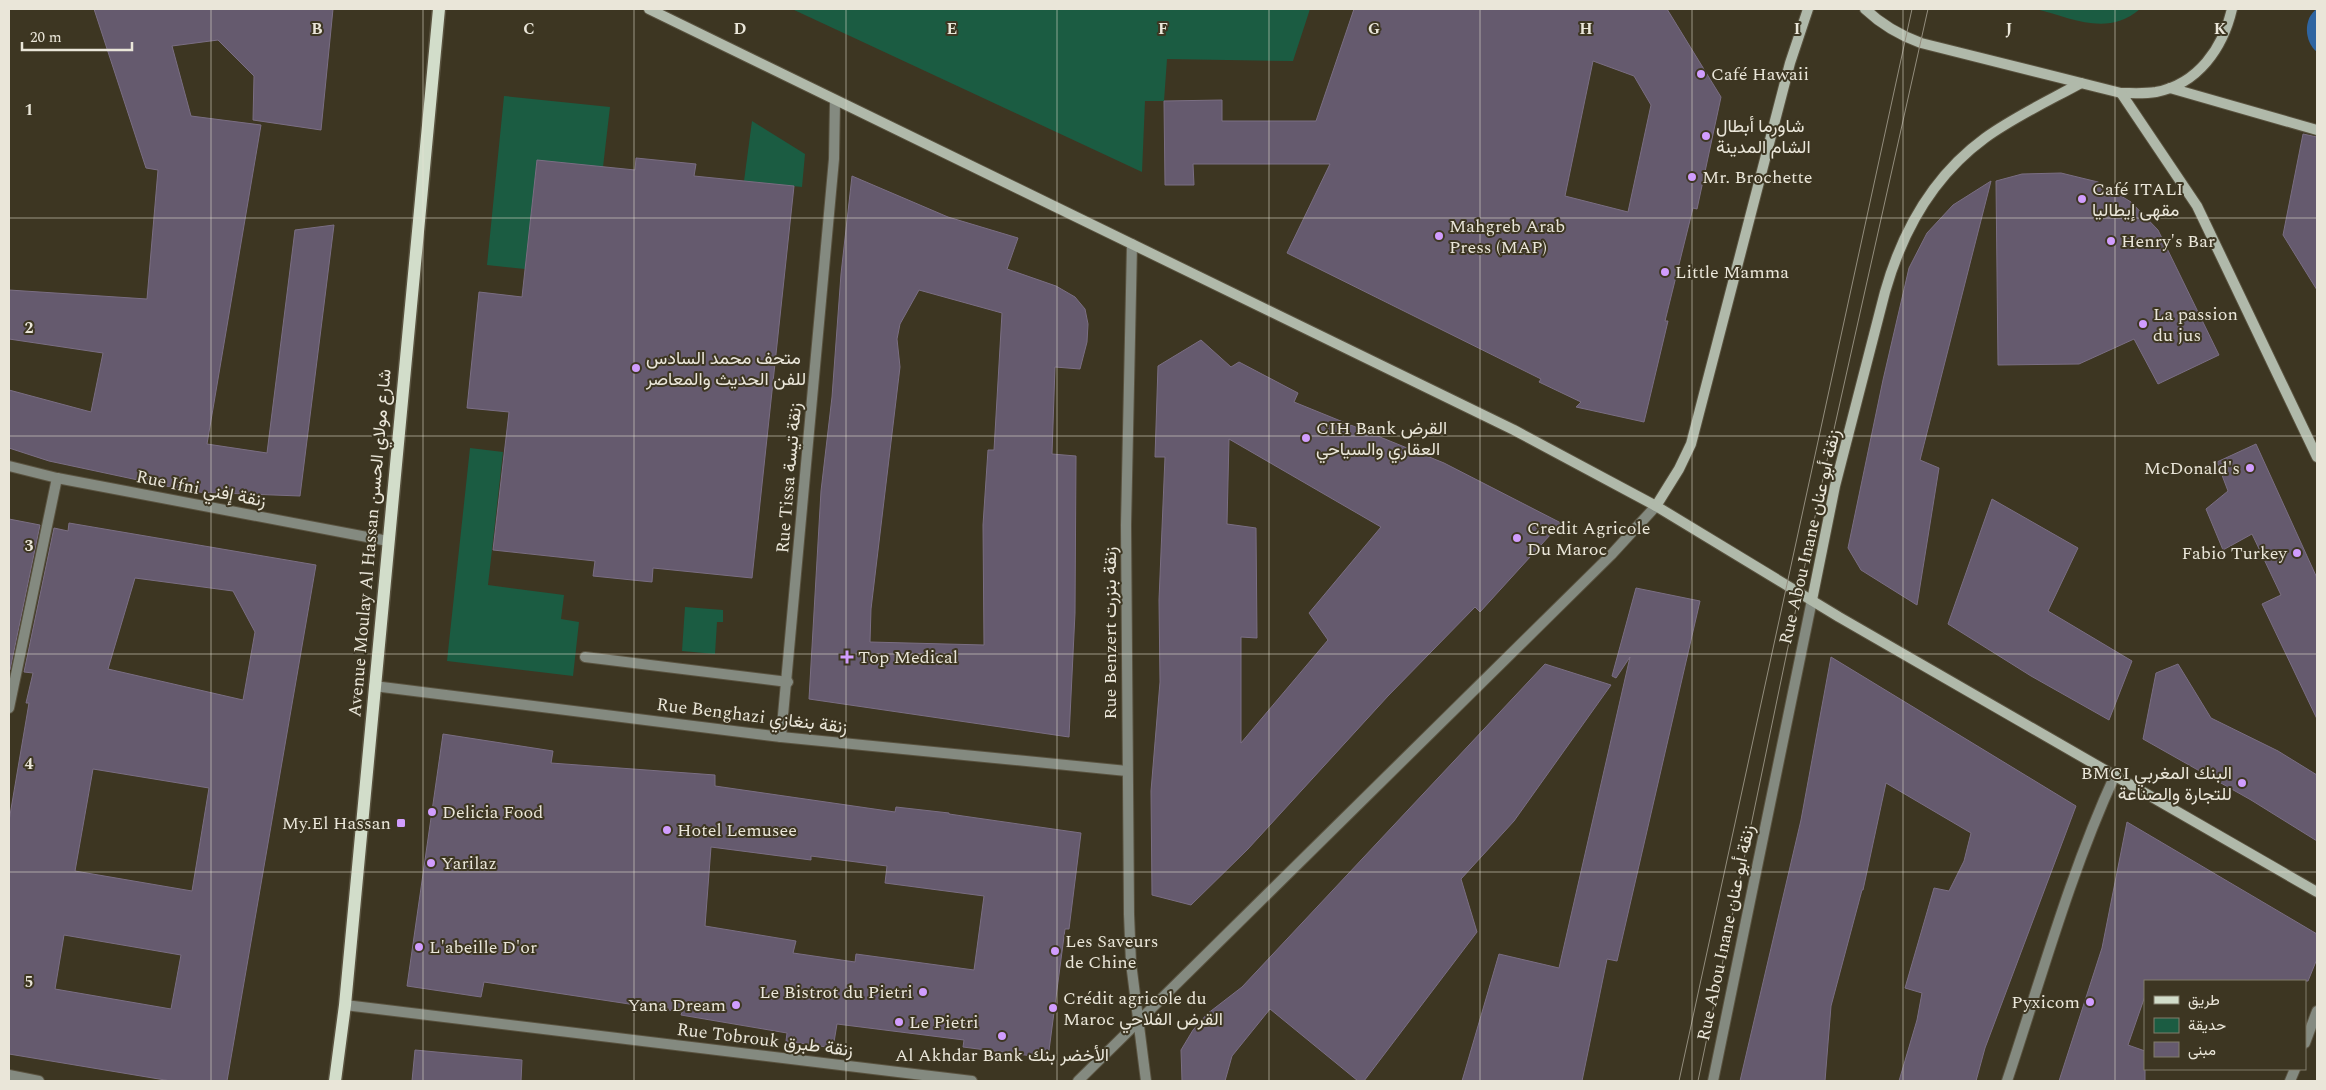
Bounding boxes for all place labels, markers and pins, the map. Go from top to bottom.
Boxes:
place label: Café Hawaii [1711,61,1809,88]
marker: Café Hawaii [1695,68,1707,80]
place label: شاورما أبطال الشام المدينة [1716,113,1811,161]
marker: شاورما أبطال الشام المدينة [1700,130,1712,142]
place label: Mr. Brochette [1702,164,1813,191]
marker: Mr. Brochette [1686,171,1698,183]
place label: Café ITALI مقهى إيطاليا [2092,176,2183,224]
marker: Café ITALI مقهى إيطاليا [2076,193,2088,205]
place label: Mahgreb Arab Press (MAP) [1449,213,1565,261]
place label: Henry's Bar [2121,228,2215,255]
marker: Mahgreb Arab Press (MAP) [1433,230,1445,242]
marker: Henry's Bar [2105,235,2117,247]
place label: Little Mamma [1675,259,1789,286]
marker: Little Mamma [1659,266,1671,278]
place label: La passion du jus [2153,301,2238,349]
marker: La passion du jus [2137,318,2149,330]
place label: متحف محمد السادس للفن الحديث والمعاصر [645,345,806,393]
marker: متحف محمد السادس للفن الحديث والمعاصر [630,362,642,374]
place label: CIH Bank القرض العقاري والسياحي [1316,415,1447,464]
marker: CIH Bank القرض العقاري والسياحي [1300,432,1312,444]
place label: McDonald's [2144,455,2240,482]
marker: McDonald's [2244,462,2256,474]
place label: Credit Agricole Du Maroc [1527,515,1650,563]
marker: Credit Agricole Du Maroc [1511,532,1523,544]
place label: Fabio Turkey [2181,540,2288,567]
marker: Fabio Turkey [2291,547,2303,559]
place label: Top Medical [858,644,958,671]
marker: Top Medical [840,650,854,664]
place label: BMCI البنك المغربي للتجارة والصناعة [2081,760,2232,808]
marker: BMCI البنك المغربي للتجارة والصناعة [2236,777,2248,789]
place label: Delicia Food [442,799,543,826]
marker: Delicia Food [426,806,438,818]
place label: My.El Hassan [282,810,391,837]
marker: My.El Hassan [395,817,407,829]
place label: Hotel Lemusee [677,817,797,844]
marker: Hotel Lemusee [661,824,673,836]
place label: Yarilaz [441,850,497,877]
marker: Yarilaz [425,857,437,869]
place label: Les Saveurs de Chine [1065,928,1158,976]
place label: L'abeille D'or [429,934,537,961]
marker: L'abeille D'or [413,941,425,953]
marker: Les Saveurs de Chine [1049,945,1061,957]
place label: Le Bistrot du Pietri [759,979,913,1006]
place label: Crédit agricole du Maroc القرض الفلاحي [1063,985,1223,1034]
marker: Le Bistrot du Pietri [917,986,929,998]
place label: Pyxicom [2011,989,2080,1016]
place label: Yana Dream [628,992,726,1019]
marker: Pyxicom [2084,996,2096,1008]
marker: Yana Dream [730,999,742,1011]
marker: Crédit agricole du Maroc القرض الفلاحي [1047,1002,1059,1014]
place label: Le Pietri [909,1009,979,1036]
marker: Le Pietri [893,1016,905,1028]
marker: Al Akhdar Bank الأخضر بنك [996,1030,1008,1042]
place label: Al Akhdar Bank الأخضر بنك [895,1042,1109,1069]

